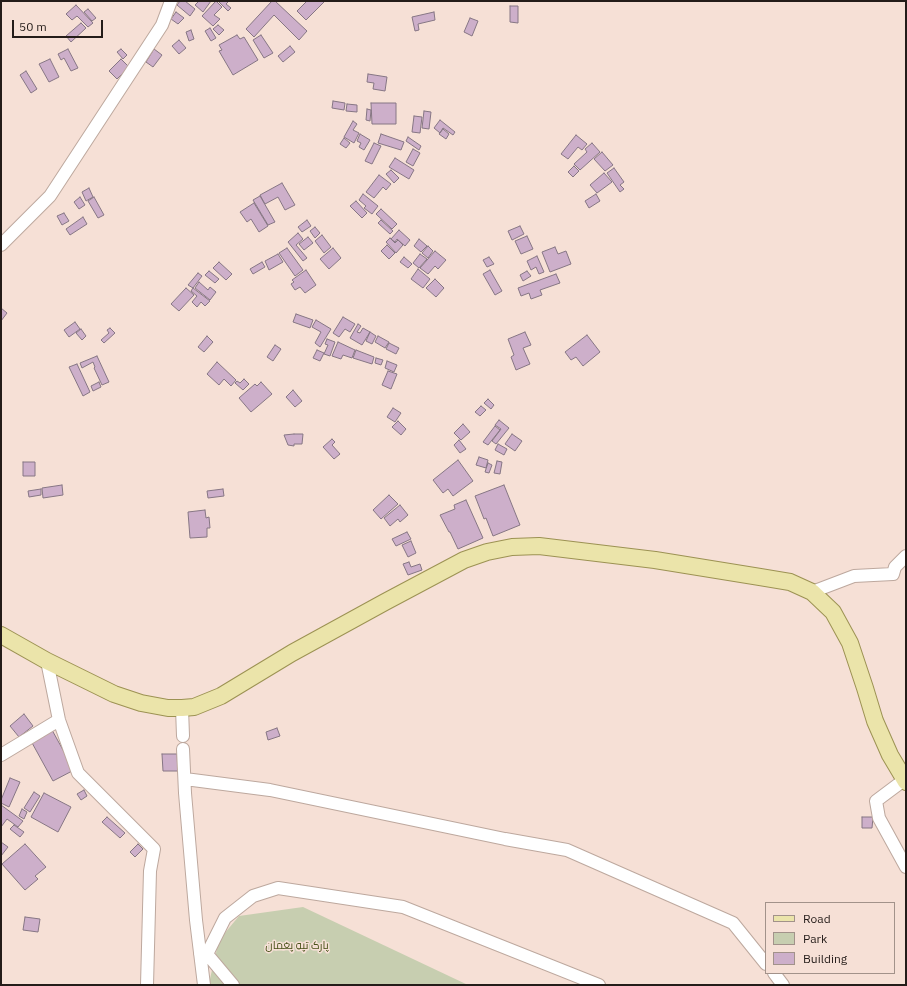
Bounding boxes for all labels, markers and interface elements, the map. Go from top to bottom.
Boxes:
scale bar [14,12,105,38]
text: 50 m [19,19,47,34]
legend [765,902,895,974]
text: Road [803,911,831,926]
text: Park [803,931,827,946]
park label: پارک تپهِ پغمان [265,939,329,953]
text: Building [803,951,847,966]

